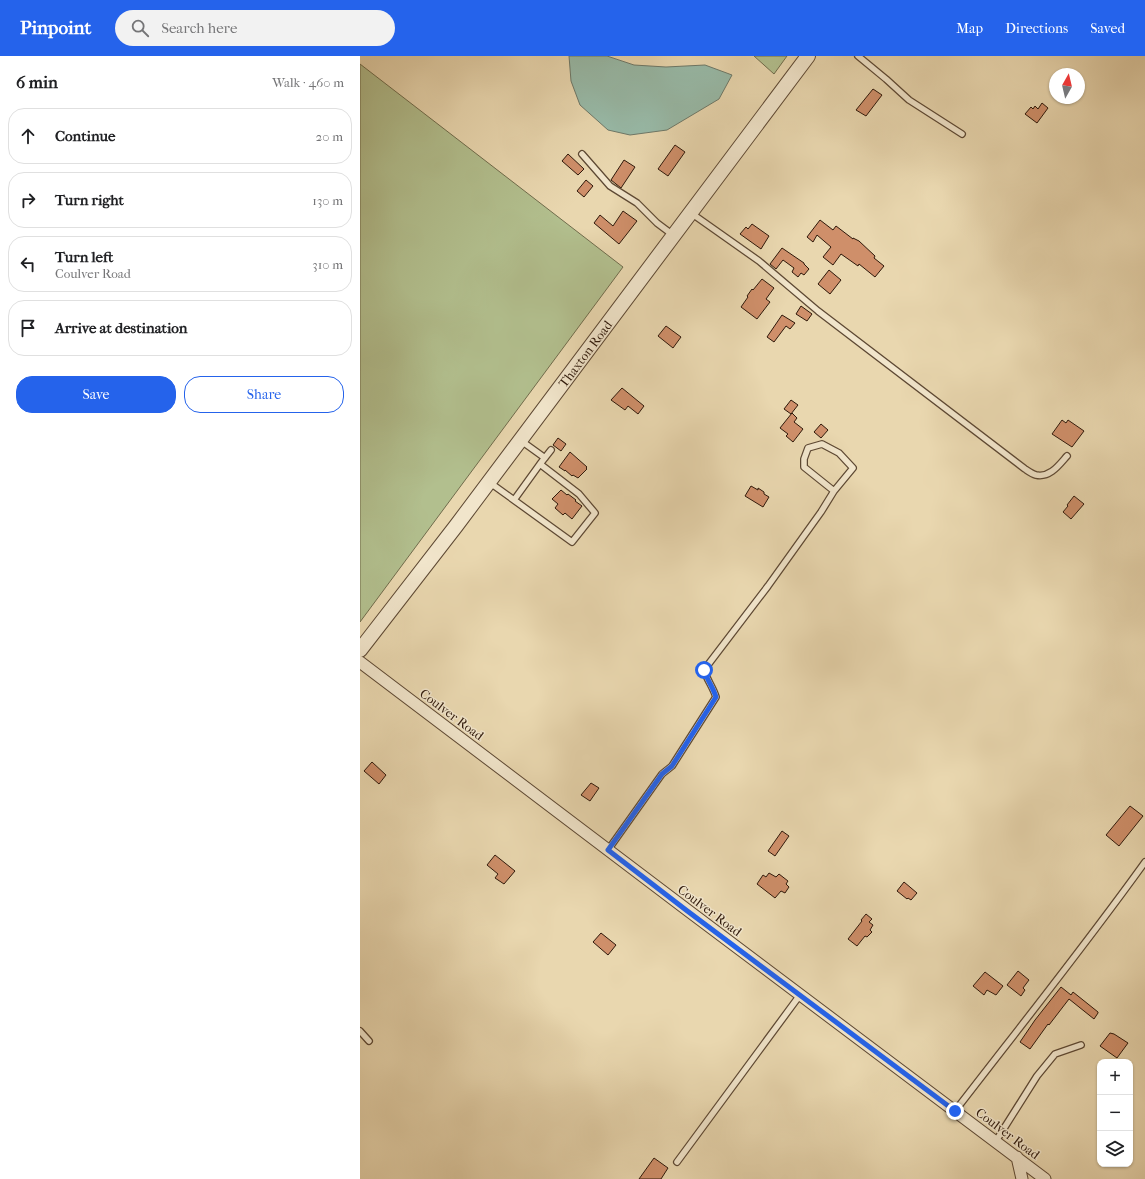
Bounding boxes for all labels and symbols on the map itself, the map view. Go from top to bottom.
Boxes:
north arrow [1049,68,1085,104]
street label: Thaxton Road [556,317,616,390]
route start [695,661,713,679]
street label: Coulver Road [417,686,487,744]
street label: Coulver Road [675,882,745,940]
route end [946,1102,964,1120]
street label: Coulver Road [973,1105,1043,1163]

